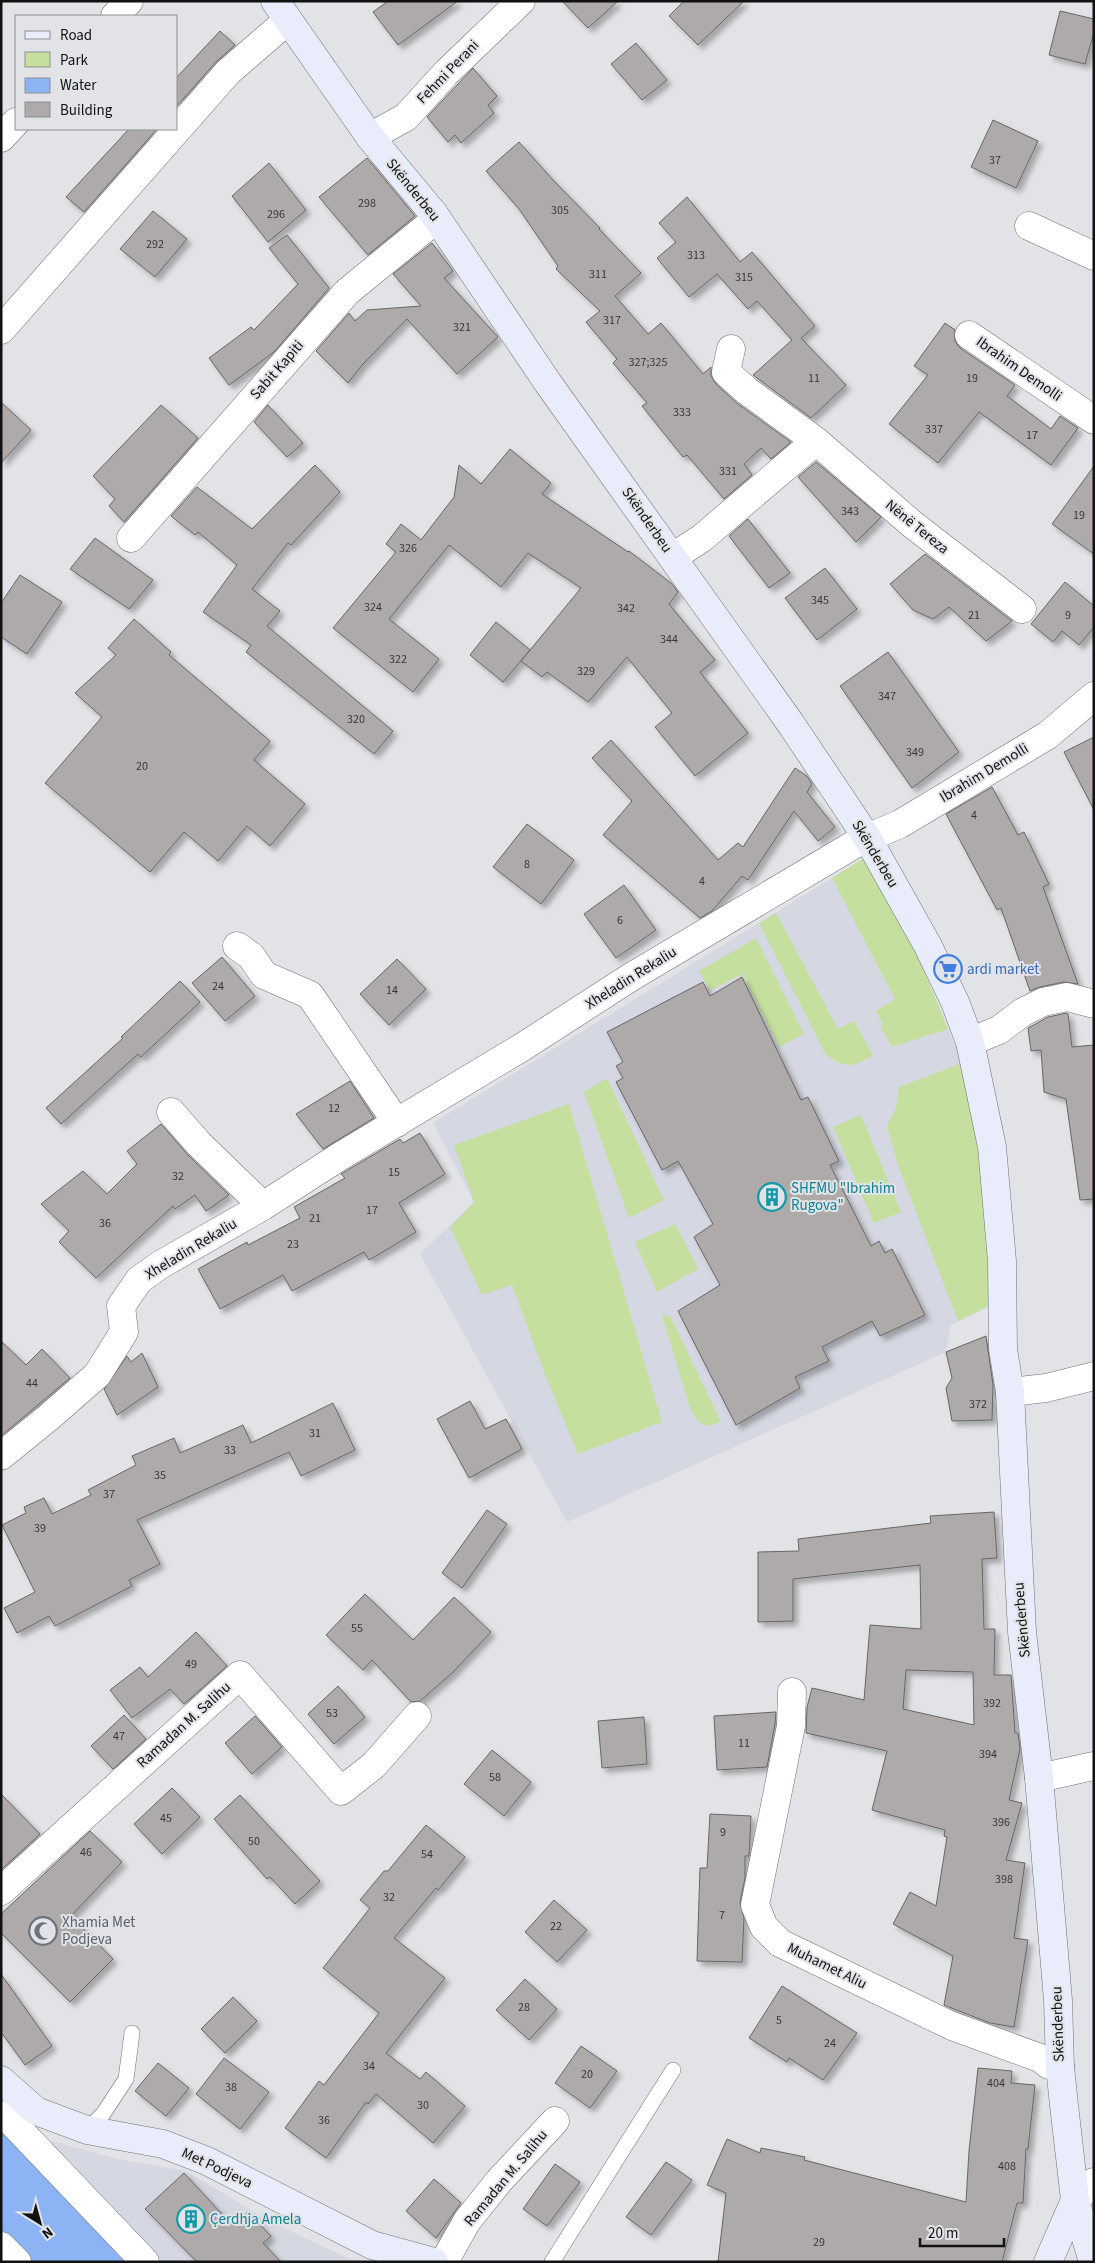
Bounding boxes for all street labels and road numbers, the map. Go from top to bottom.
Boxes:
street label: Fehmi Perani [412,35,484,109]
street label: Skënderbeu [381,154,445,226]
street label: Ibrahim Demolli [972,332,1066,406]
street label: Sabit Kapiti [245,336,309,404]
street label: Skënderbeu [617,483,677,557]
street label: Nënë Tereza [881,495,953,559]
street label: Ibrahim Demolli [936,738,1032,808]
street label: Skënderbeu [847,816,903,892]
street label: Xheladin Rekaliu [581,941,681,1015]
street label: Xheladin Rekaliu [141,1213,241,1285]
street label: Skënderbeu [1008,1581,1036,1659]
street label: Ramadan M. Salihu [132,1677,236,1773]
street label: Muhamet Aliu [784,1938,870,1994]
street label: Skënderbeu [1046,1986,1070,2062]
street label: Ramadan M. Salihu [459,2125,553,2231]
street label: Met Podjeva [178,2142,256,2194]

